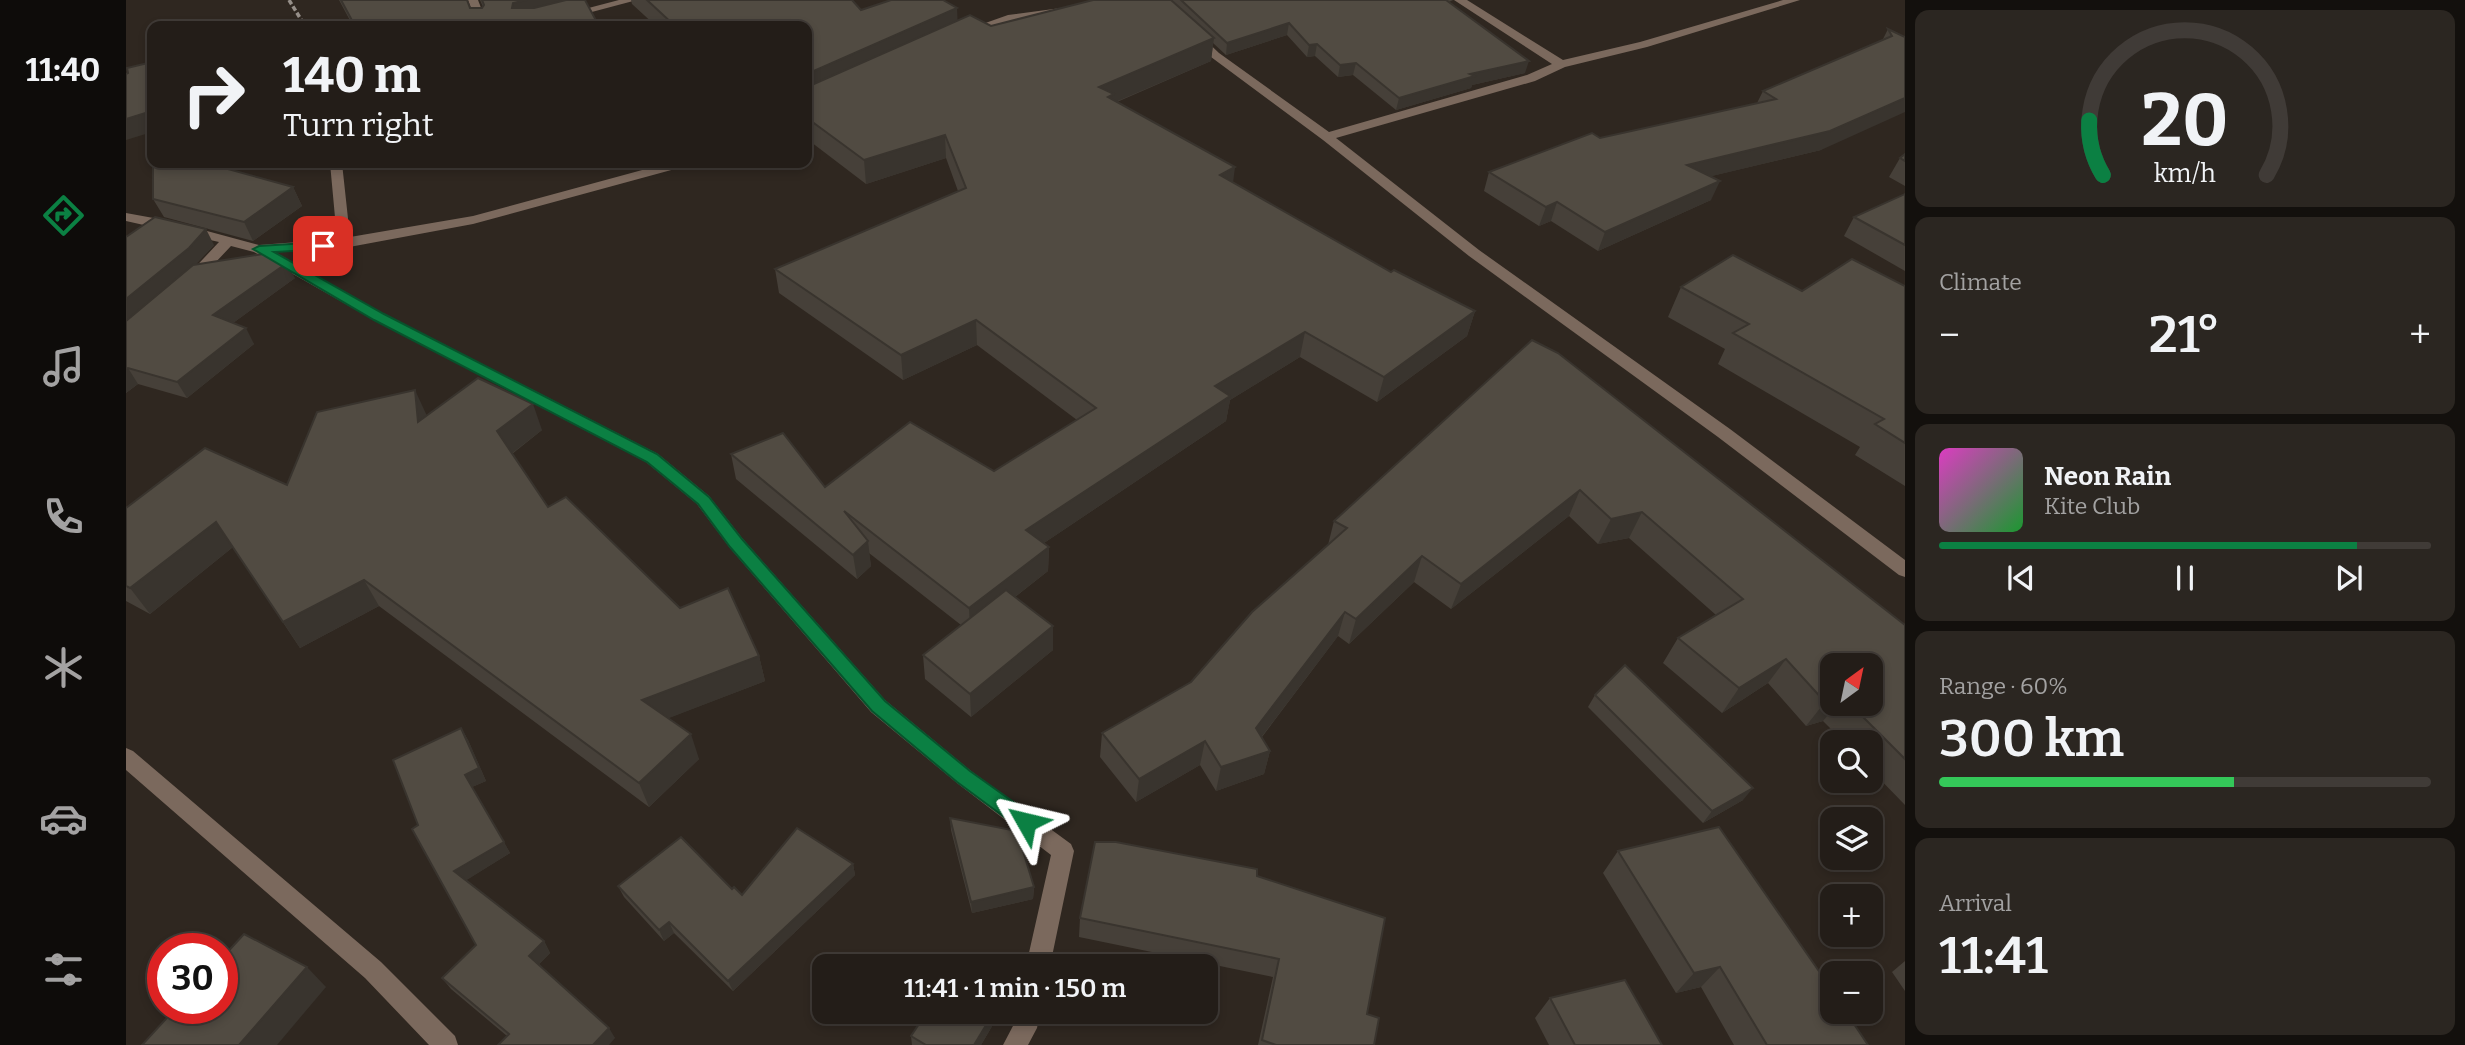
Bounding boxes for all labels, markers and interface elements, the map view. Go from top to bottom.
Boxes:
text: 140 m [283,46,421,105]
icon: right [168,49,259,140]
text: 11:40 [26,51,100,89]
text: 20 [2141,77,2229,164]
text: Turn right [283,106,434,144]
text: km/h [2154,158,2216,188]
icon: directions [39,191,88,240]
pin [293,216,353,276]
icon: arrive [304,227,342,265]
text: Climate [1939,268,2022,296]
text: 21° [2149,303,2220,366]
text: − [1939,312,1960,358]
text: + [2409,312,2431,358]
icon: music [39,342,88,391]
text: Neon Rain [2044,461,2171,492]
icon: phone [39,492,88,541]
text: Kite Club [2044,492,2140,520]
icon: previous [2002,559,2040,597]
icon: pause [2166,559,2204,597]
icon: next [2330,559,2368,597]
icon: climate [39,643,88,692]
north arrow [1820,653,1883,716]
map controls [1820,653,1883,1024]
text: Range · 60% [1939,672,2068,700]
text: 300 km [1939,707,2124,770]
button: search [1820,730,1883,793]
position arrow [989,785,1063,859]
icon: car [39,794,88,843]
button: layers [1820,807,1883,870]
button: + [1820,884,1883,947]
text: Arrival [1939,889,2012,917]
text: 11:41 [1939,924,2048,987]
speed limit sign: 30 [147,933,238,1024]
icon: filters [39,945,88,994]
button: − [1820,961,1883,1024]
text: 11:41 · 1 min · 150 m [904,973,1126,1004]

